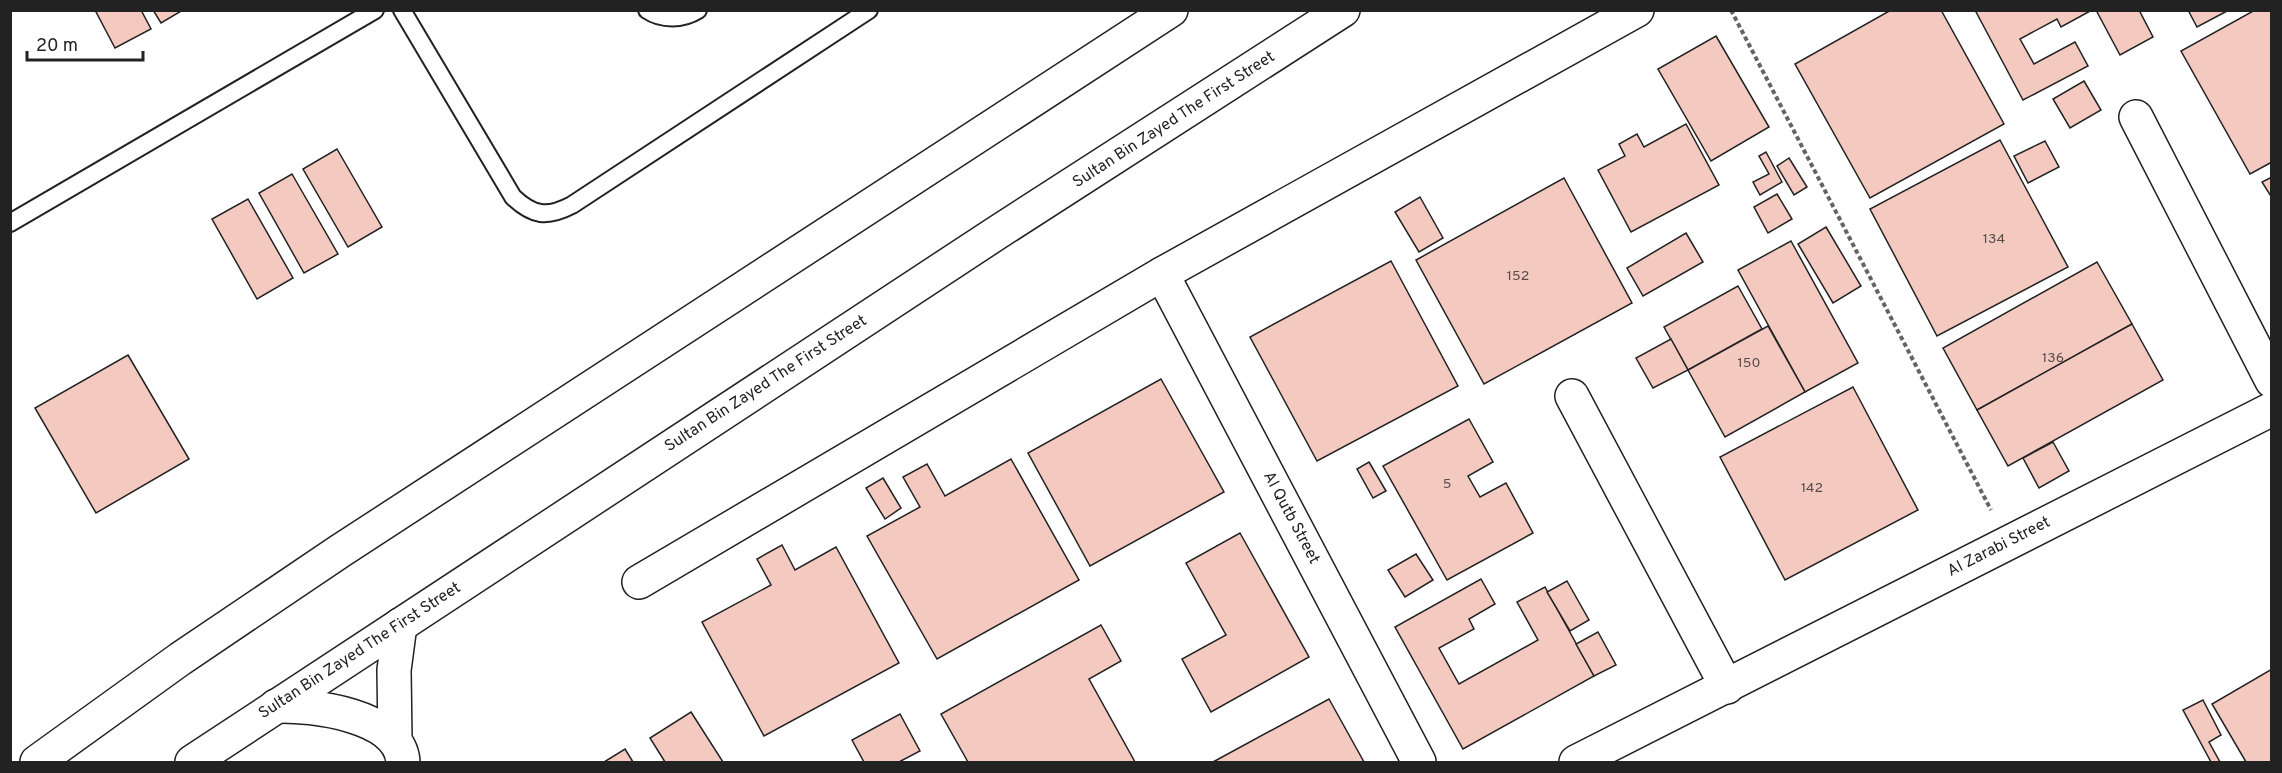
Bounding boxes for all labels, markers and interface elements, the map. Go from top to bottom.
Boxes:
scale bar [27,24,142,62]
text: 20 m [36,35,78,58]
street label: Sultan Bin Zayed The First Street [1069,47,1279,193]
house number: 134 [1983,231,2005,248]
house number: 152 [1507,268,1529,285]
street label: Sultan Bin Zayed The First Street [661,311,871,457]
house number: 136 [2042,350,2064,367]
house number: 150 [1738,355,1760,372]
street label: Al Qutb Street [1258,468,1324,568]
house number: 5 [1443,476,1451,493]
house number: 142 [1801,480,1823,497]
street label: Al Zarabi Street [1944,512,2054,582]
street label: Sultan Bin Zayed The First Street [255,578,465,724]

